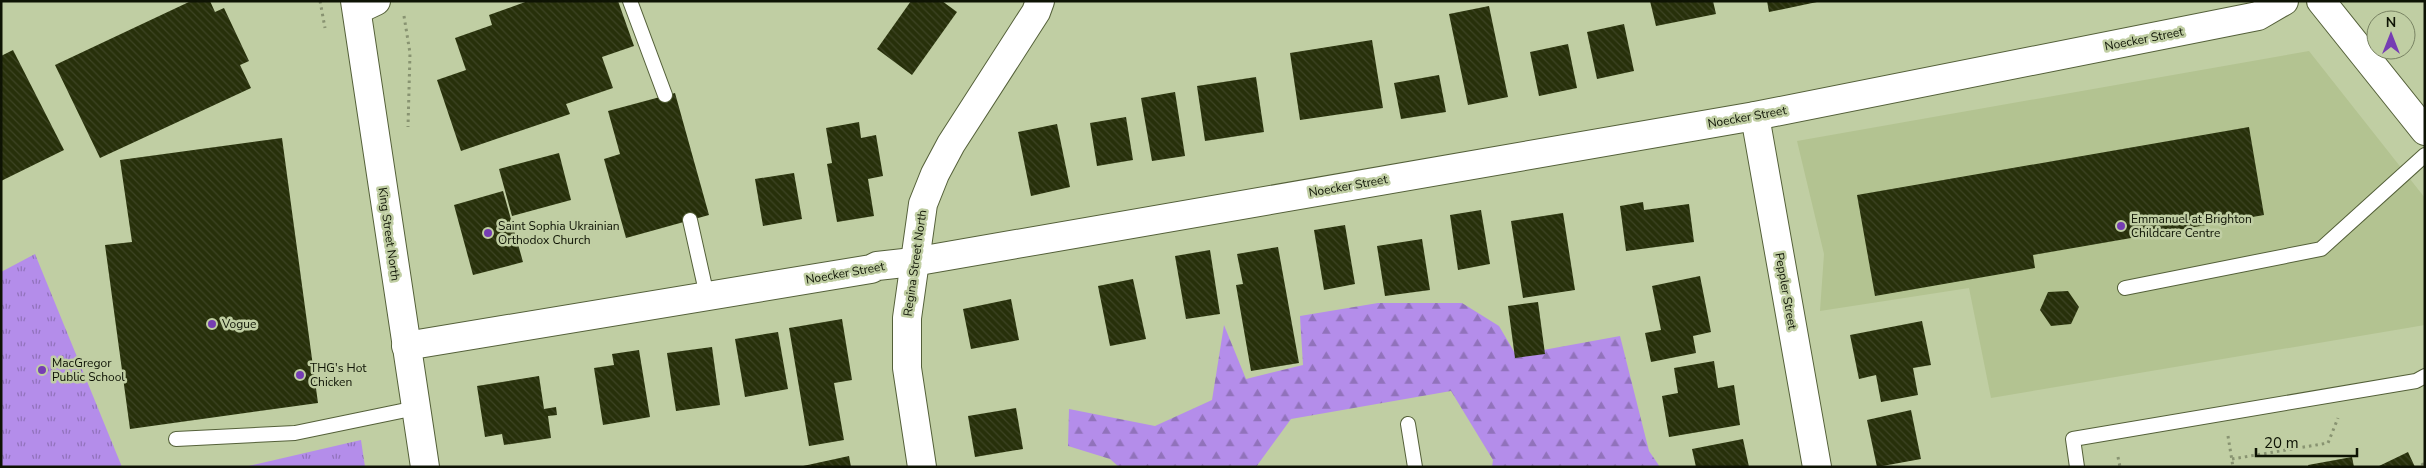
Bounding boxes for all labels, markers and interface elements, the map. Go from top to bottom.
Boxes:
north arrow [2366,10,2416,60]
text: N [2386,13,2396,32]
street label: Noecker Street [2103,23,2185,54]
street label: Noecker Street [1706,102,1788,132]
street label: Noecker Street [1307,171,1389,201]
street label: King Street North [375,186,403,282]
street label: Regina Street North [900,209,930,317]
place label: Emmanuel at Brighton Childcare Centre [2131,211,2252,241]
place label: Saint Sophia Ukrainian Orthodox Church [498,218,620,248]
marker: Emmanuel at Brighton Childcare Centre [2115,220,2127,232]
marker: Saint Sophia Ukrainian Orthodox Church [482,227,494,239]
street label: Peppler Street [1771,251,1801,331]
street label: Noecker Street [804,258,886,288]
place label: Vogue [221,316,256,332]
marker: Vogue [206,318,218,330]
place label: MacGregor Public School [52,355,125,385]
place label: THG's Hot Chicken [310,360,367,390]
marker: MacGregor Public School [36,364,48,376]
marker: THG's Hot Chicken [294,369,306,381]
scale bar [2256,426,2357,458]
text: 20 m [2264,433,2299,453]

